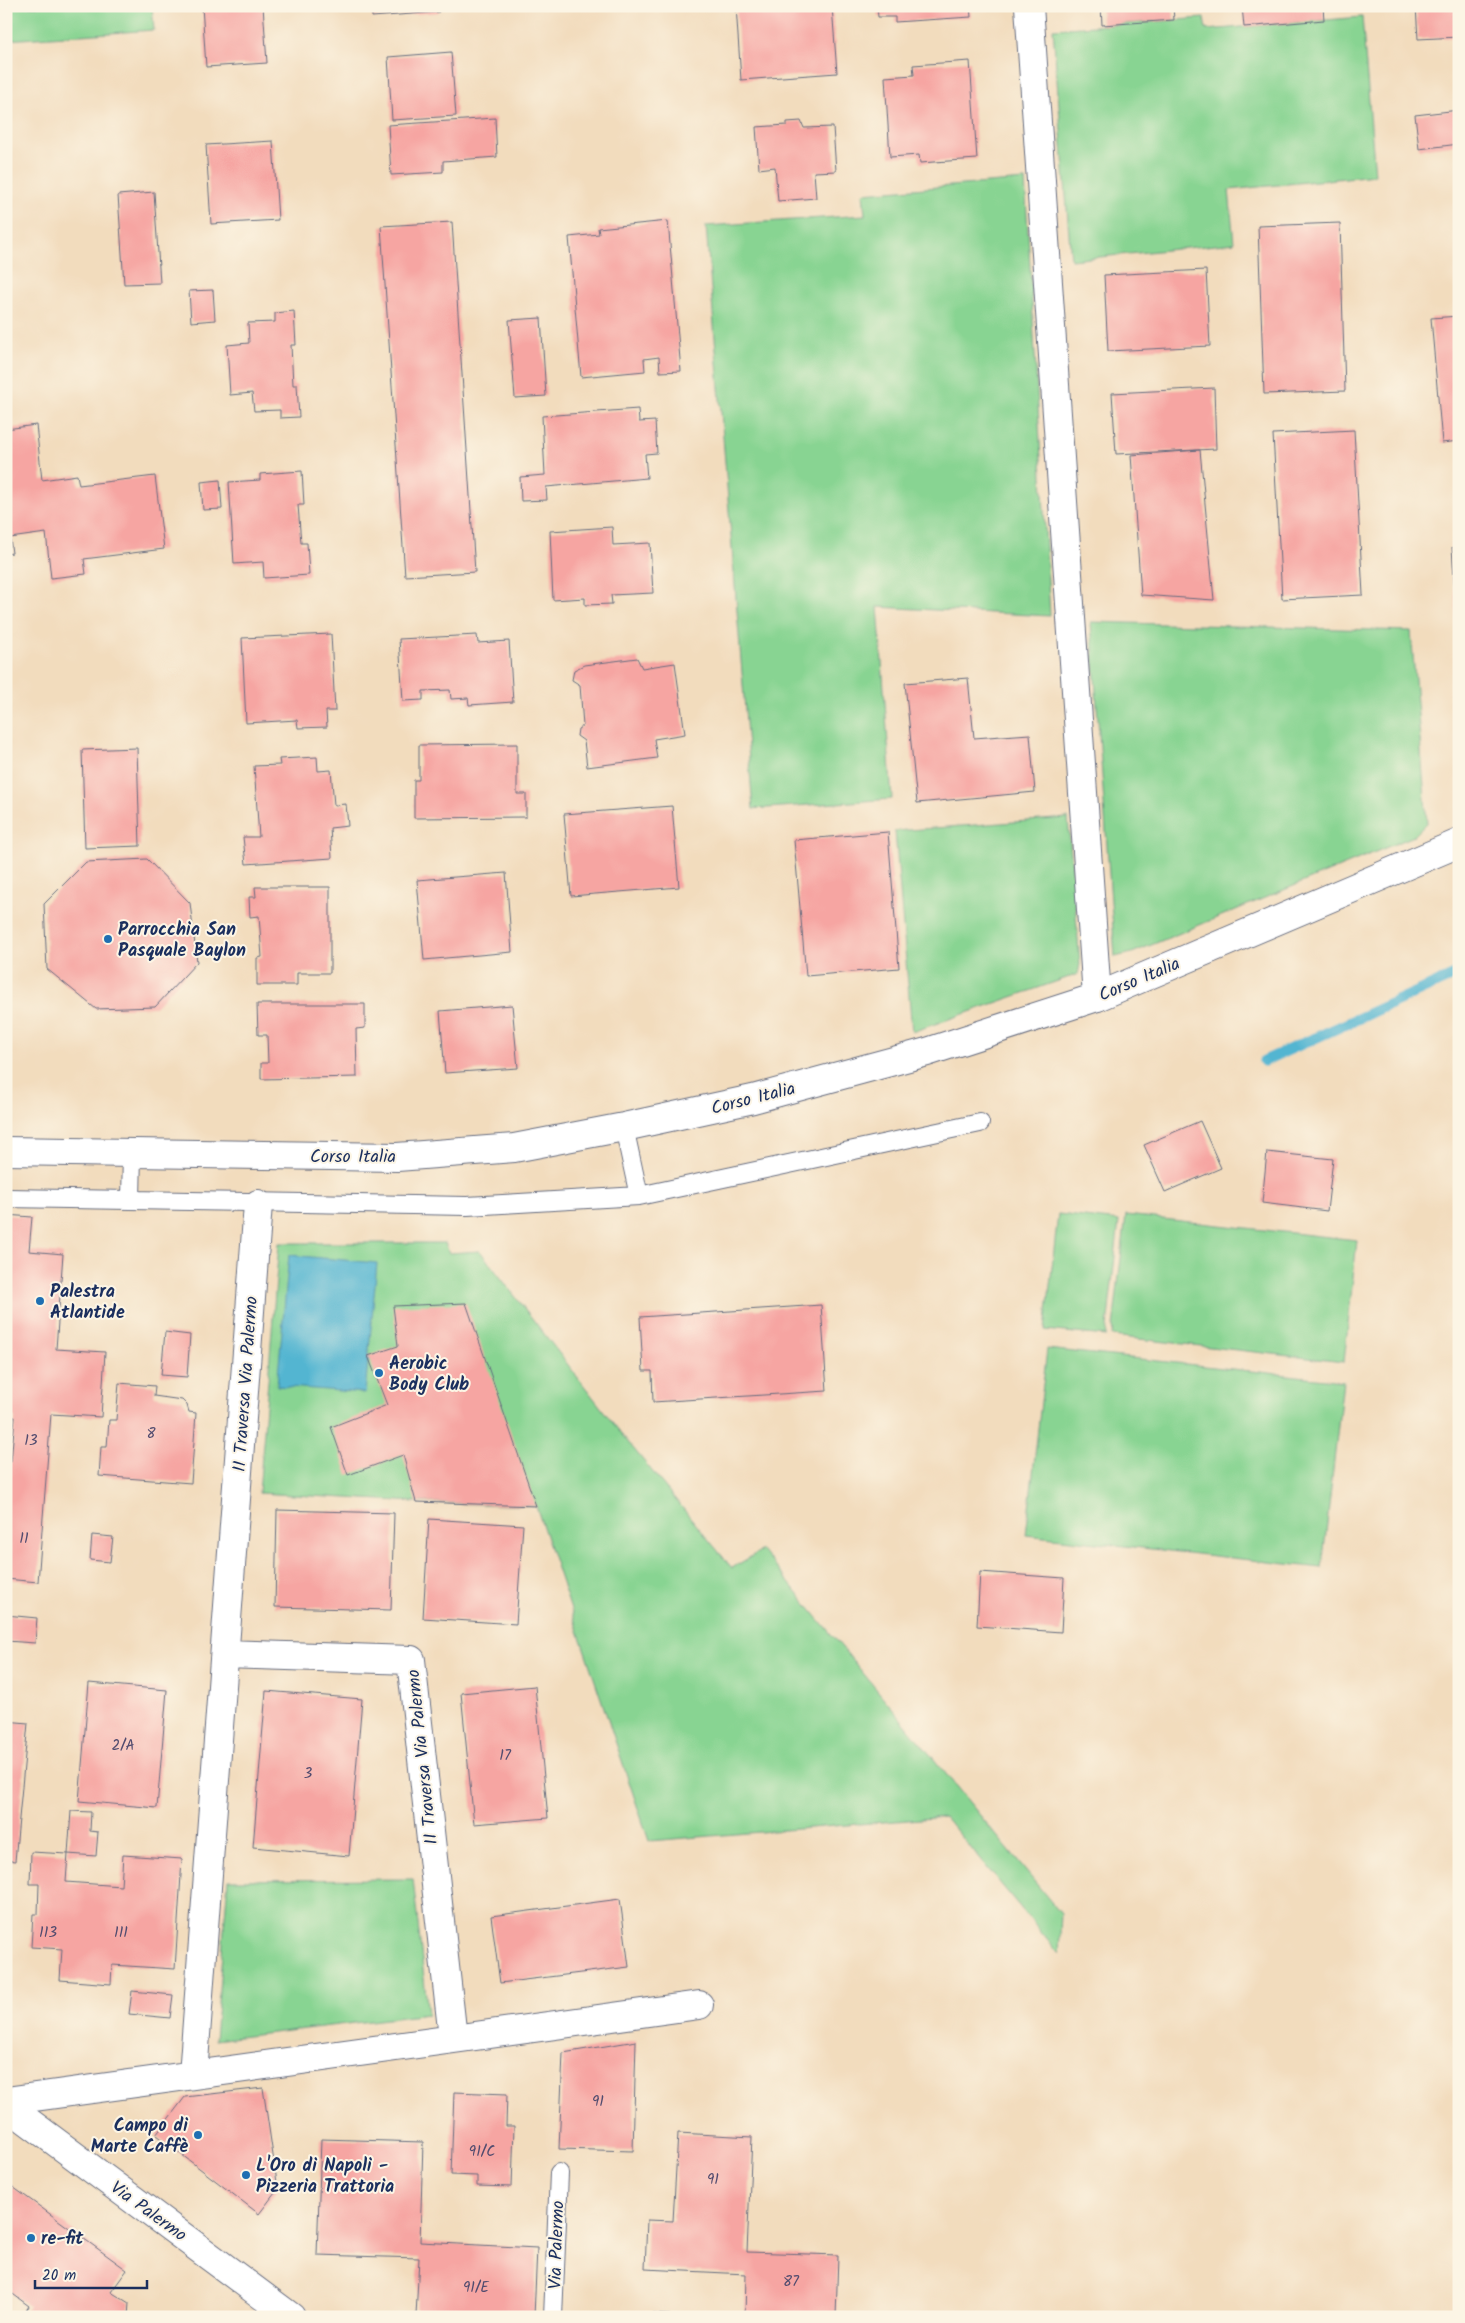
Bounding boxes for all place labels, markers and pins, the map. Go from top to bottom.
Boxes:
place label: Parrocchia San Pasquale Baylon [118,916,246,966]
marker: Parrocchia San Pasquale Baylon [102,933,114,945]
place label: Palestra Atlantide [50,1278,125,1328]
marker: Palestra Atlantide [34,1295,46,1307]
place label: Aerobic Body Club [389,1350,469,1400]
marker: Aerobic Body Club [373,1367,385,1379]
place label: Campo di Marte Caffè [91,2112,189,2162]
marker: Campo di Marte Caffè [192,2129,204,2141]
place label: L'Oro di Napoli - Pizzeria Trattoria [256,2152,394,2202]
marker: L'Oro di Napoli - Pizzeria Trattoria [240,2169,252,2181]
place label: re-fit [41,2225,84,2254]
marker: re-fit [25,2232,37,2244]

